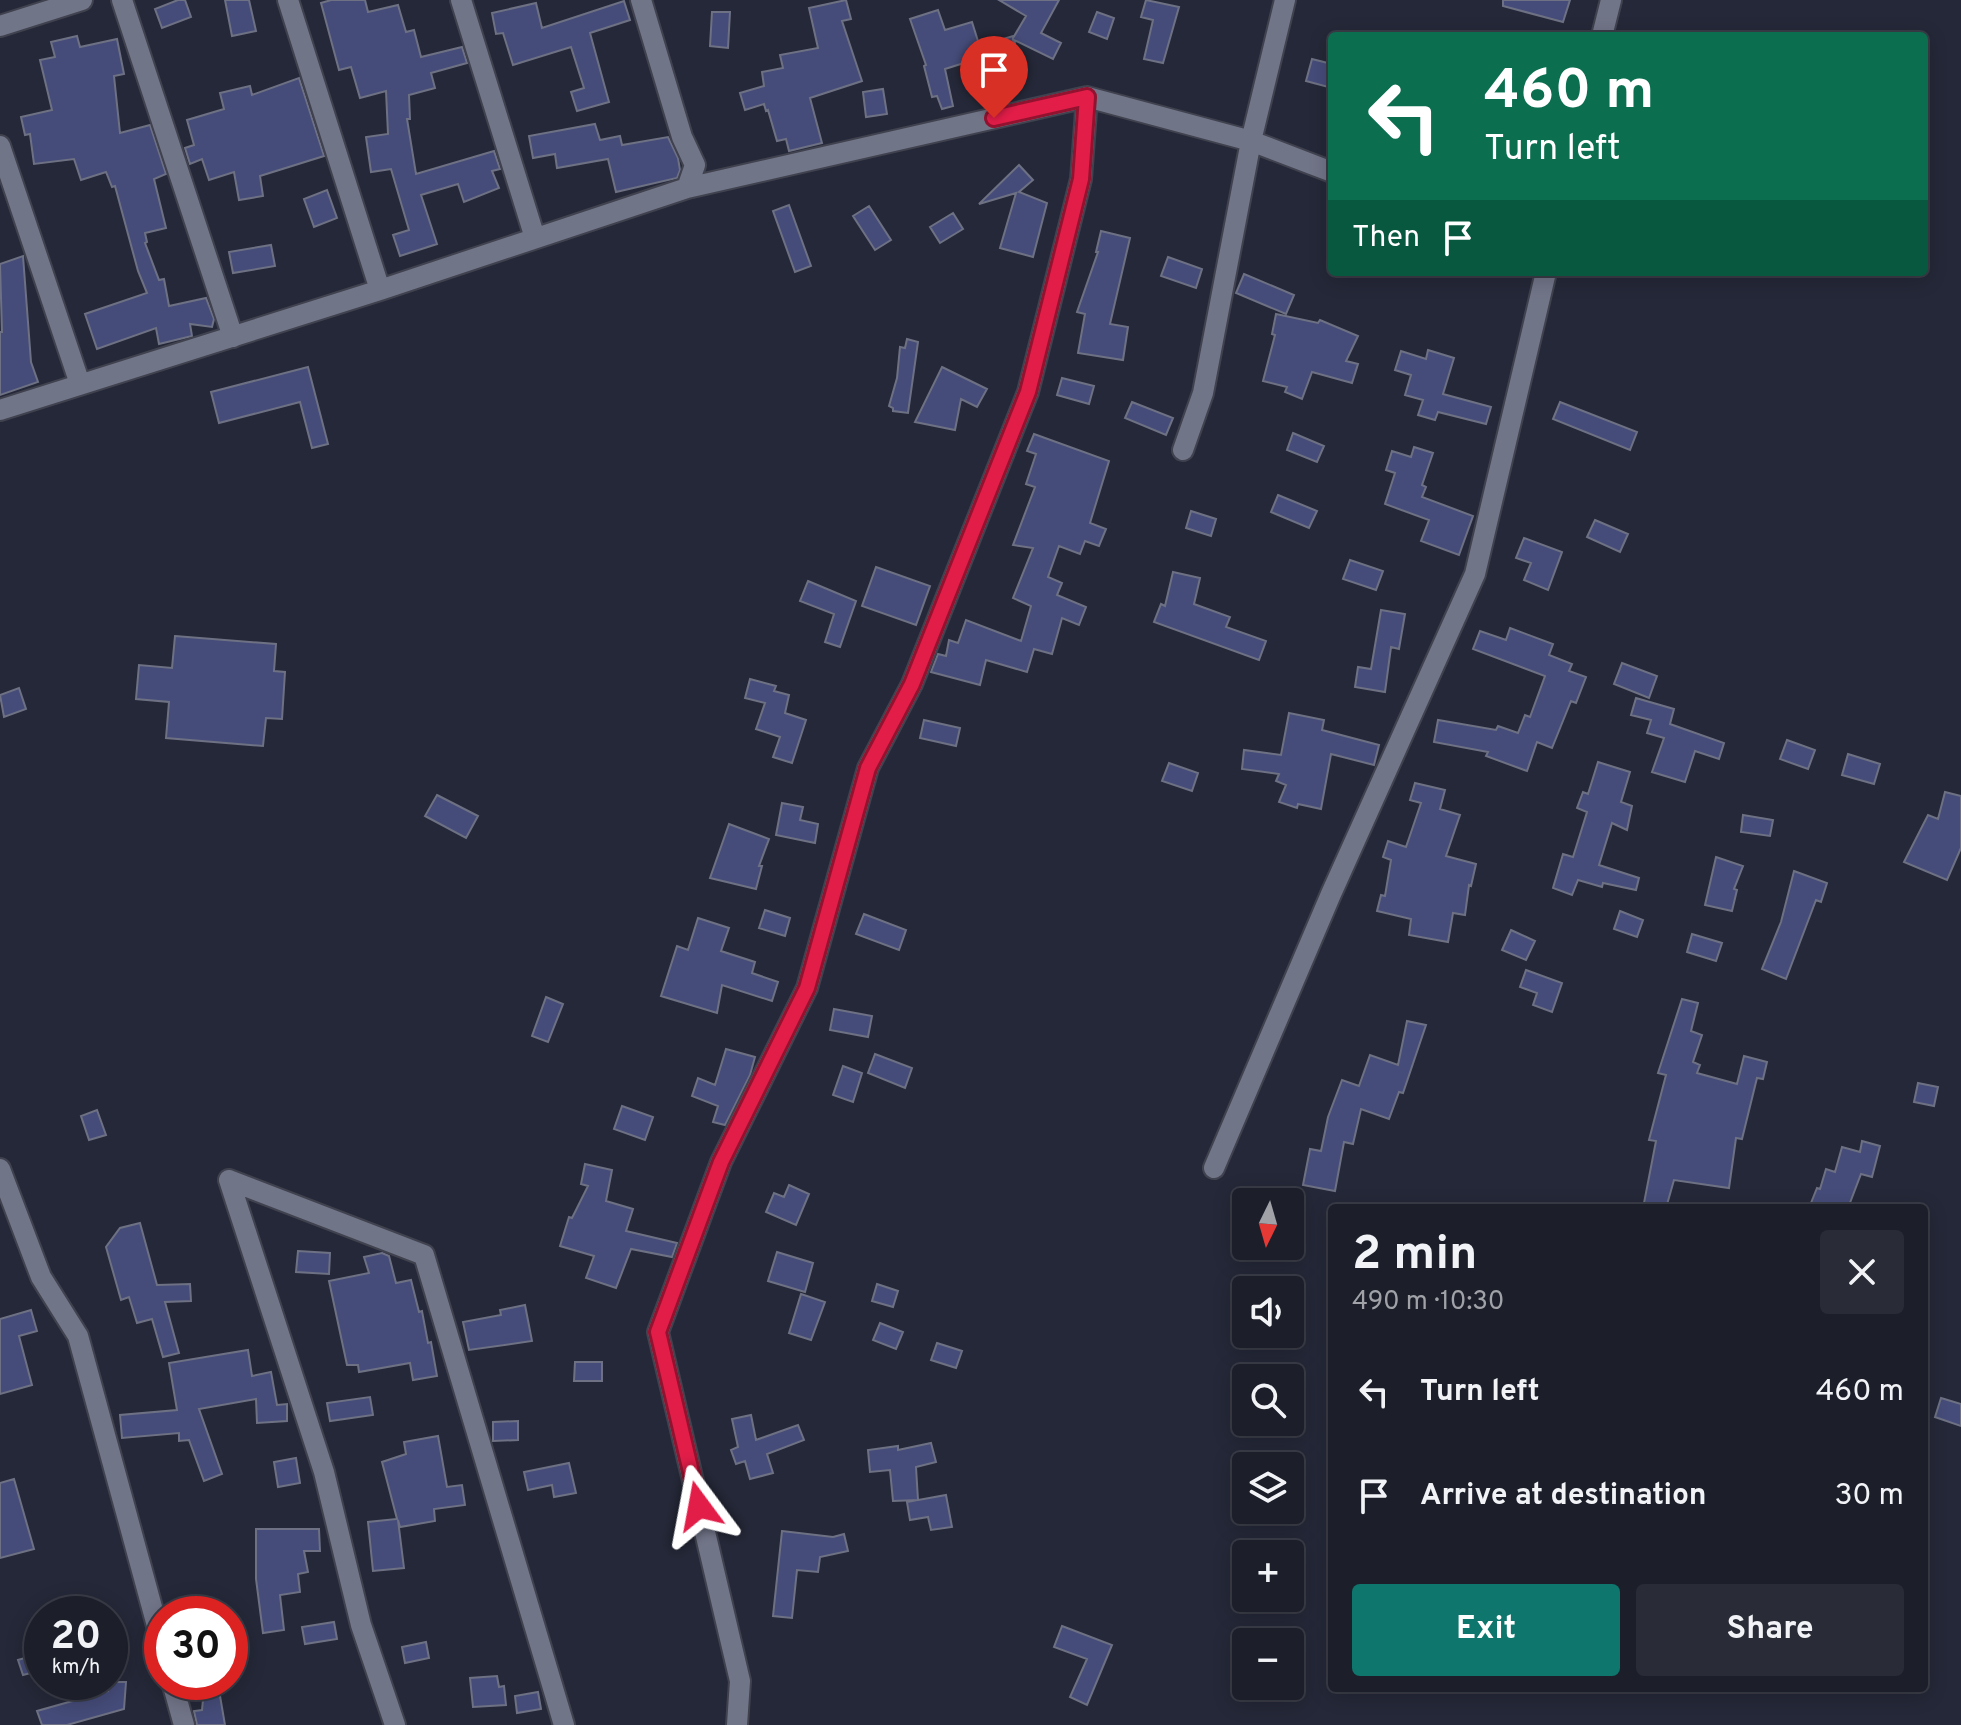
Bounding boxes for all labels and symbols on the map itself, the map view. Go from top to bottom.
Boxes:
pin [960,36,1028,118]
north arrow [1232,1188,1304,1260]
position arrow [657,1464,741,1548]
speed limit sign: 30 [144,1596,248,1700]

